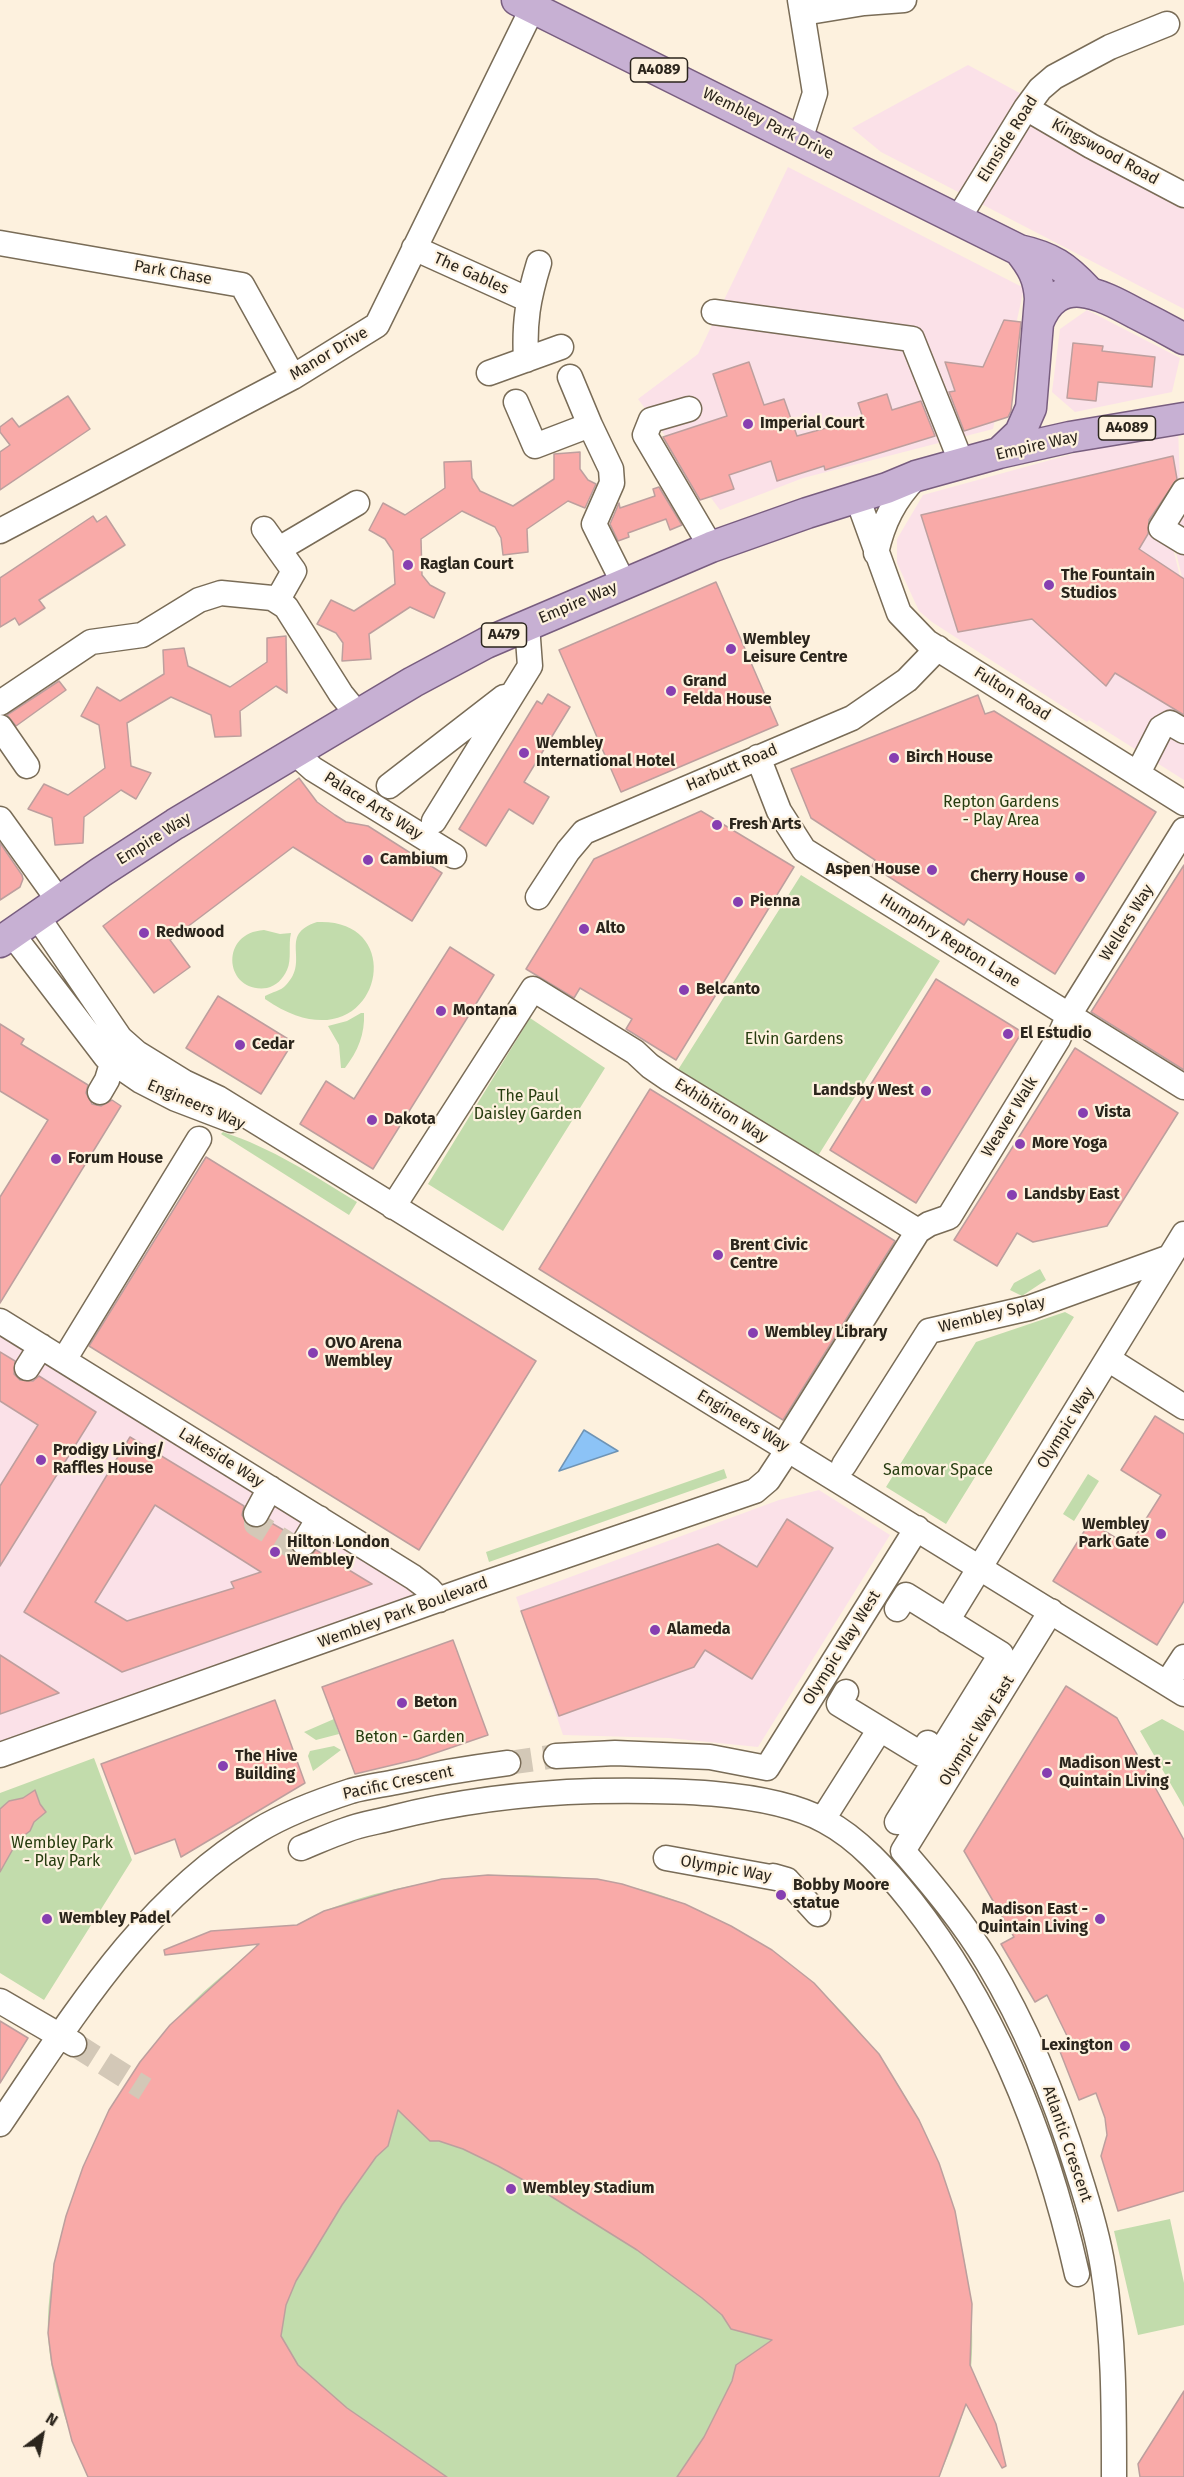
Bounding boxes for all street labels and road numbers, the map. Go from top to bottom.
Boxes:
road number: A4089 [630,58,688,82]
street label: Wembley Park Drive [699,84,837,164]
street label: Elmside Road [974,92,1042,186]
street label: Kingswood Road [1048,115,1162,189]
street label: The Gables [431,249,511,299]
street label: Park Chase [133,257,213,289]
street label: Manor Drive [286,323,372,385]
road number: A4089 [1098,416,1156,440]
street label: Empire Way [994,427,1080,465]
street label: Empire Way [536,578,620,628]
road number: A479 [482,623,526,647]
street label: Fulton Road [970,663,1054,725]
street label: Harbutt Road [683,740,781,796]
street label: Palace Arts Way [320,768,426,844]
street label: Empire Way [113,809,195,869]
street label: Wellers Way [1096,881,1158,965]
street label: Humphry Repton Lane [876,890,1024,992]
street label: Weaver Walk [978,1073,1042,1161]
street label: Exhibition Way [671,1075,771,1147]
street label: Engineers Way [144,1076,248,1134]
street label: Wembley Splay [937,1292,1047,1338]
street label: Olympic Way [1033,1384,1099,1472]
street label: Engineers Way [693,1386,793,1456]
street label: Lakeside Way [175,1424,267,1492]
street label: Wembley Park Boulevard [315,1573,491,1653]
street label: Olympic Way West [799,1587,885,1709]
street label: Olympic Way East [935,1672,1019,1790]
street label: Pacific Crescent [341,1762,455,1804]
street label: Olympic Way [679,1852,773,1886]
street label: Atlantic Crescent [1038,2083,1096,2205]

